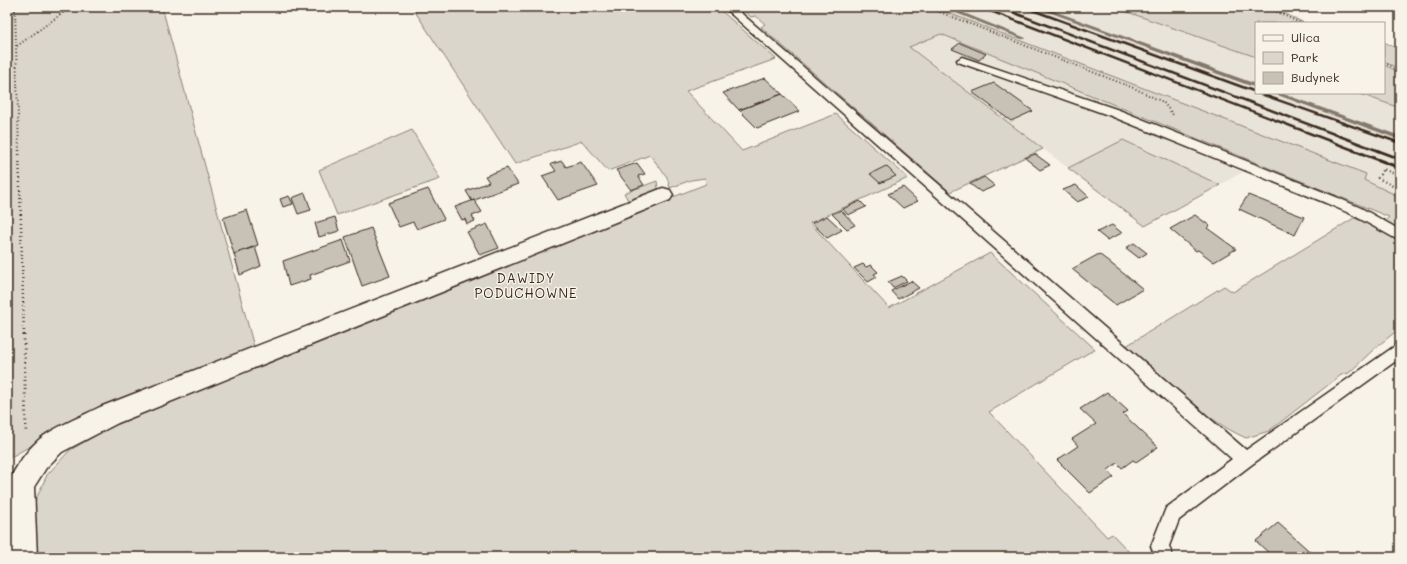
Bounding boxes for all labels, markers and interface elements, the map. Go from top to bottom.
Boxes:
legend [1255,22,1385,94]
text: Ulica [1291,29,1320,45]
text: Park [1291,49,1318,65]
text: Budynek [1291,69,1339,85]
district label: DAWIDY PODUCHOWNE [474,269,578,301]

